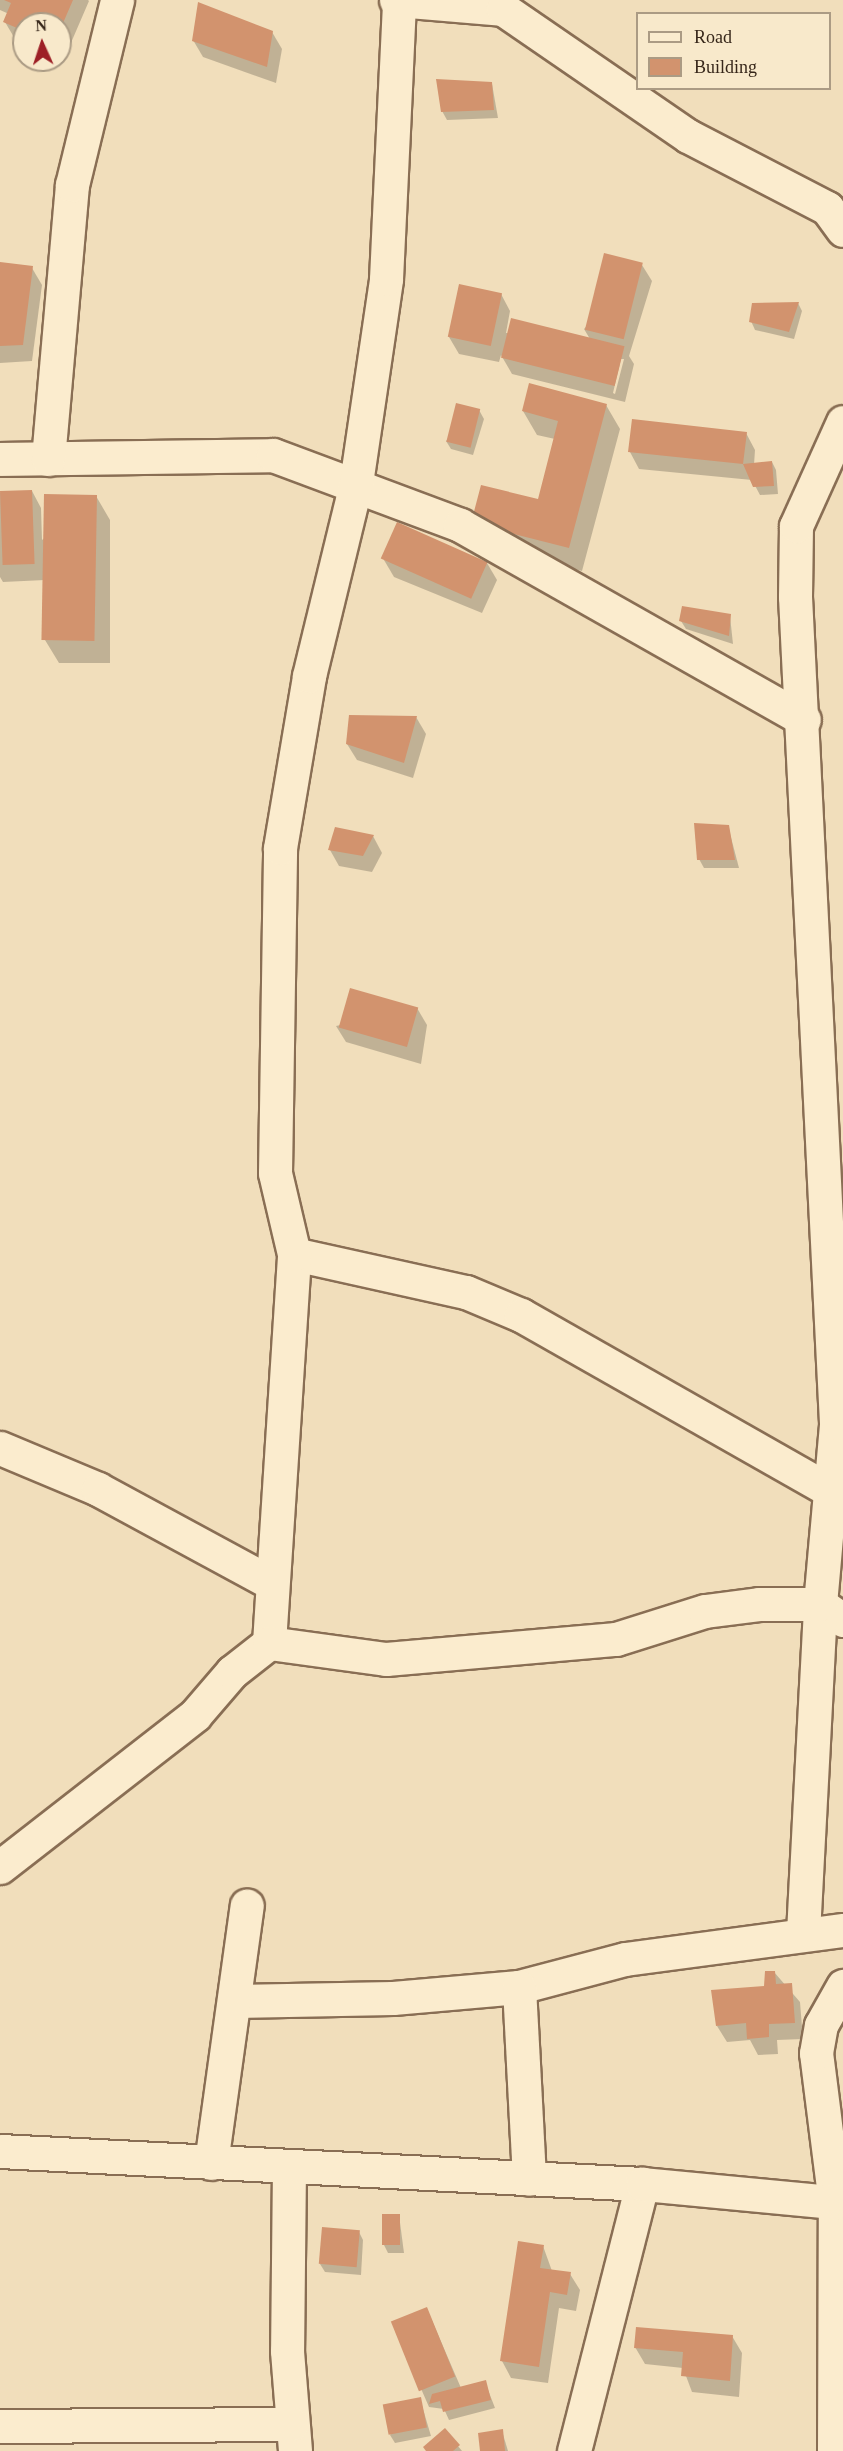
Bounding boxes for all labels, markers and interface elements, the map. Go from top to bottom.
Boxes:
north arrow [12,12,72,72]
legend [636,12,831,90]
text: N [35,17,47,34]
text: Road [694,27,732,47]
text: Building [694,57,757,77]

